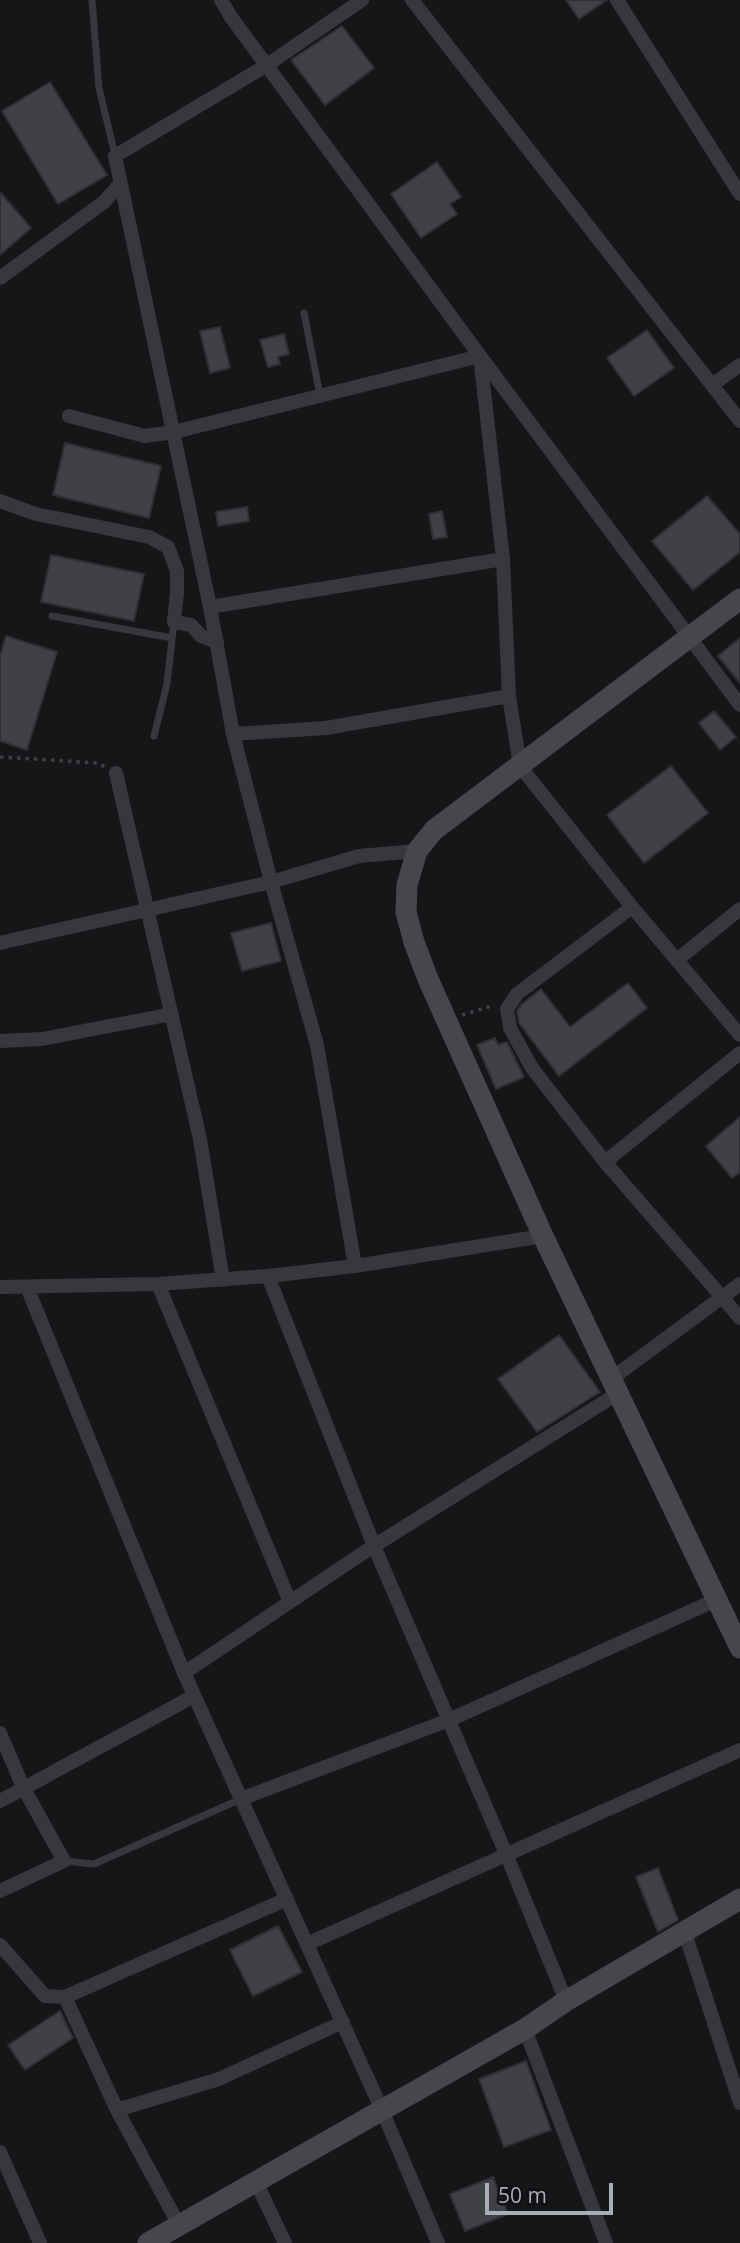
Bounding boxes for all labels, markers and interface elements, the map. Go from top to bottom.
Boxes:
scale bar [488,2170,616,2214]
text: 50 m [498,2181,547,2209]

